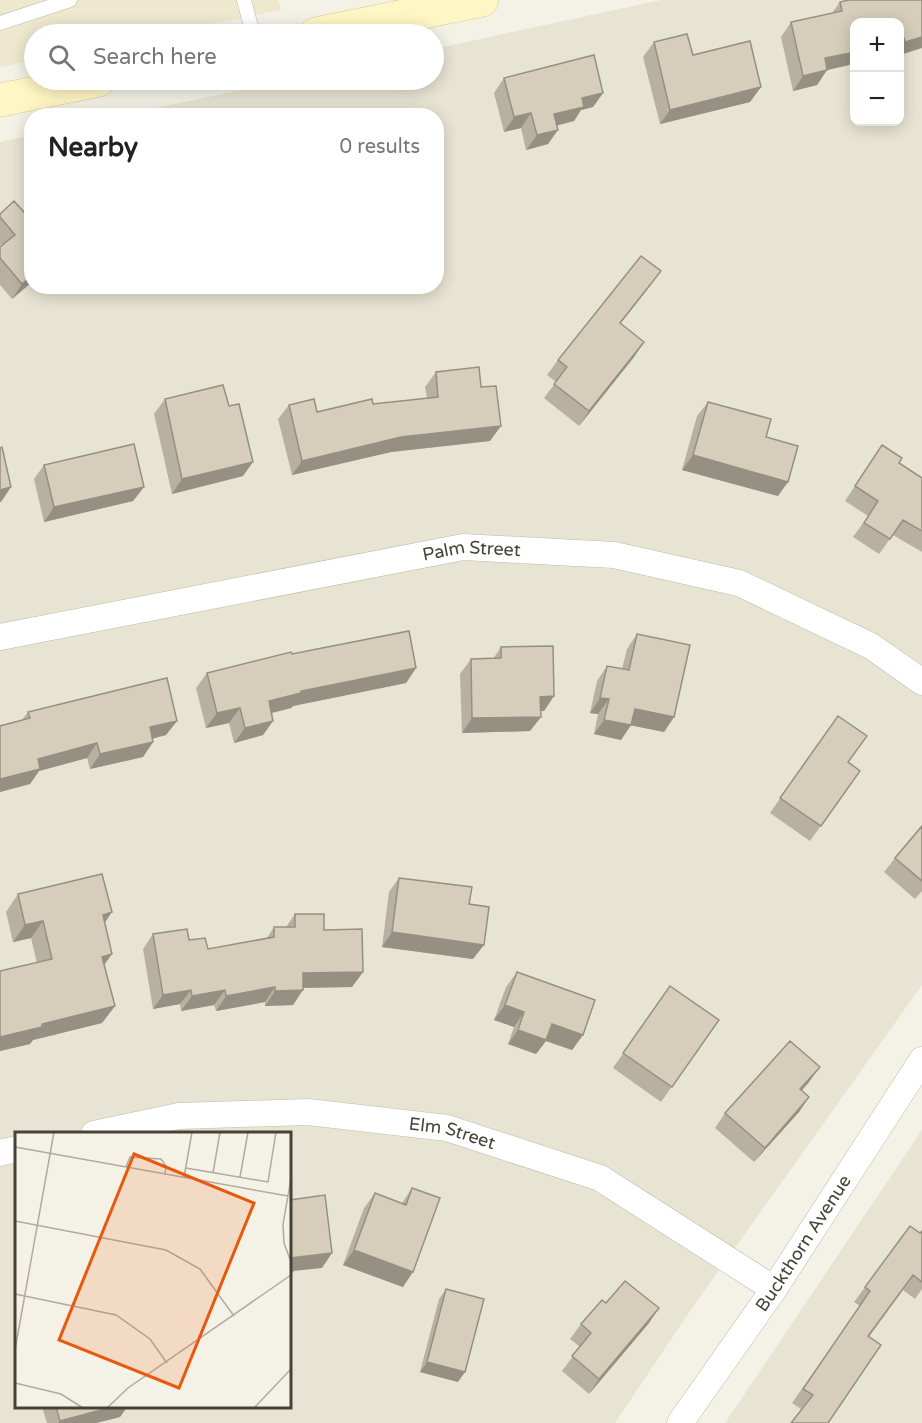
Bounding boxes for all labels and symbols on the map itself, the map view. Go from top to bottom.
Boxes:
street label: Palm Street [420,536,521,566]
street label: Elm Street [408,1113,499,1154]
inset map [15,1132,291,1408]
street label: Buckthorn Avenue [751,1171,856,1316]

